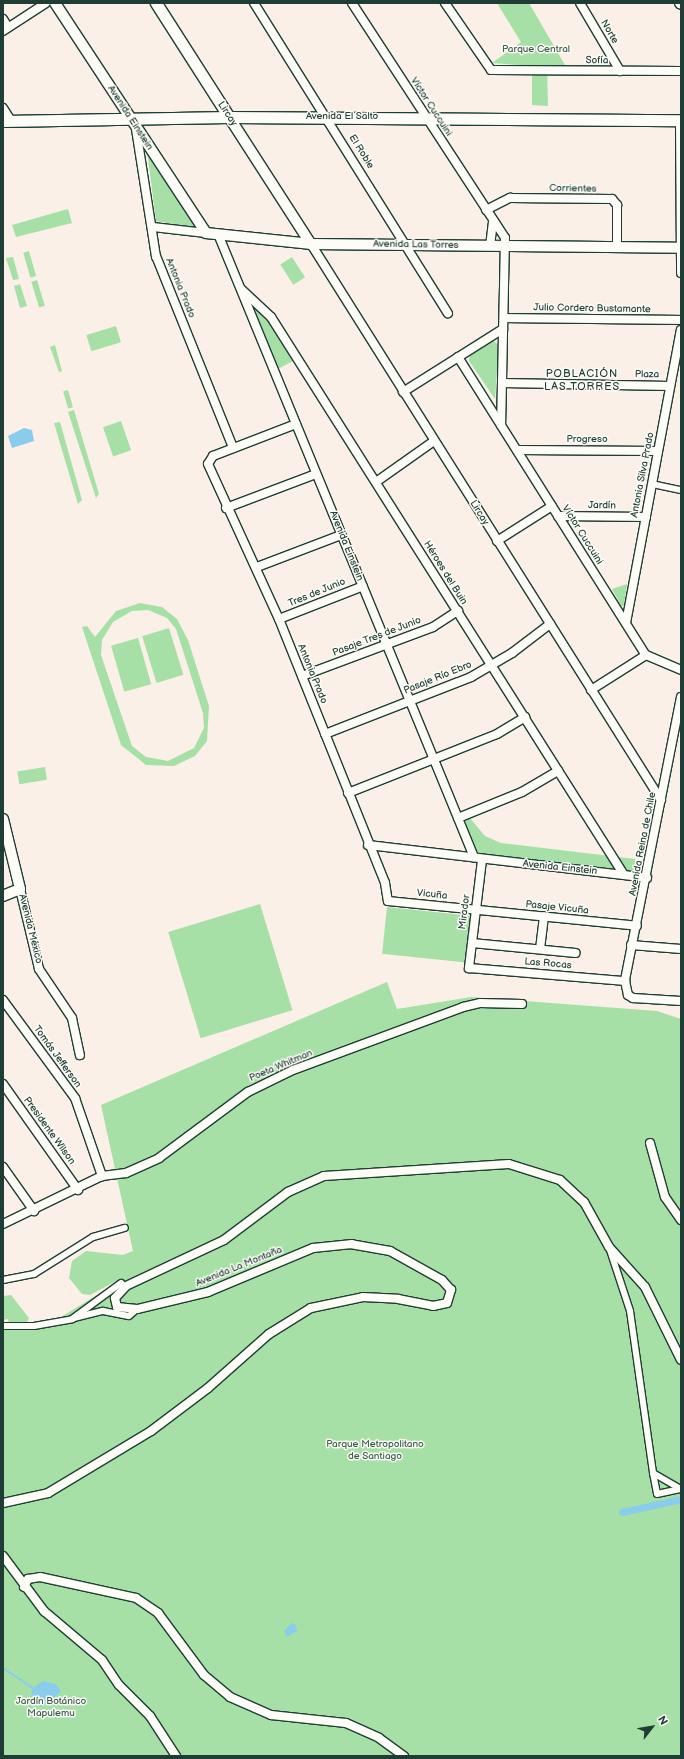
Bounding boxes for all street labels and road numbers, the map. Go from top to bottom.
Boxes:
street label: Norte [597,18,621,46]
street label: Sofía [585,55,609,67]
street label: Víctor Cuccuini [407,75,455,139]
street label: Avenida Einstein [105,83,155,153]
street label: Lircay [215,99,239,129]
street label: Avenida El Salto [306,111,378,123]
street label: El Roble [346,133,376,171]
street label: Corrientes [549,183,597,195]
street label: Avenida Las Torres [373,238,459,252]
street label: Antonia Prado [163,256,197,320]
street label: Julio Cordero Bustamante [533,302,651,316]
street label: Plaza [635,369,659,381]
street label: Antonia Silva Prado [629,431,657,519]
street label: Progreso [566,434,608,446]
street label: Lircay [467,498,491,528]
street label: Jardín [588,500,616,512]
street label: Víctor Cuccuini [559,503,605,567]
street label: Avenida Einstein [326,509,366,583]
street label: Héroes del Buin [421,539,469,607]
street label: Tres de Junio [286,576,348,610]
street label: Pasaje Tres de Junio [331,614,423,660]
street label: Antonia Prado [295,642,329,706]
street label: Pasaje Río Ebro [402,659,474,697]
street label: Avenida Reina de Chile [627,791,659,897]
street label: Avenida Einstein [522,858,598,878]
street label: Vicuña [416,887,448,903]
street label: Avenida México [16,893,44,965]
street label: Mirador [457,894,473,930]
street label: Pasaje Vicuña [525,899,589,917]
street label: Las Rocas [524,956,572,972]
street label: Tomás Jefferson [30,1024,84,1090]
street label: Poeta Whitman [247,1047,315,1085]
street label: Presidente Wilson [20,1095,78,1167]
street label: Avenida La Montaña [194,1244,284,1290]

